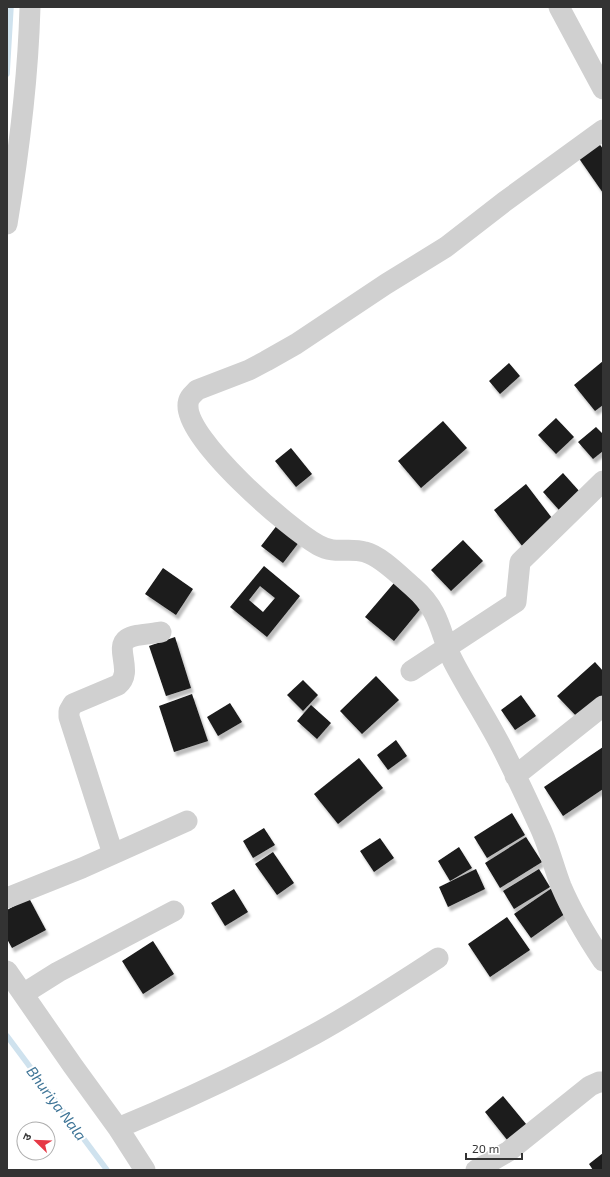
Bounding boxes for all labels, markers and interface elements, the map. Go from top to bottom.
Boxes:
water label: Bhuriya Nala [22,1062,91,1144]
north arrow [16,1121,56,1161]
text: उ [19,1131,34,1142]
scale bar [466,1135,522,1161]
text: 20 m [472,1141,499,1155]

